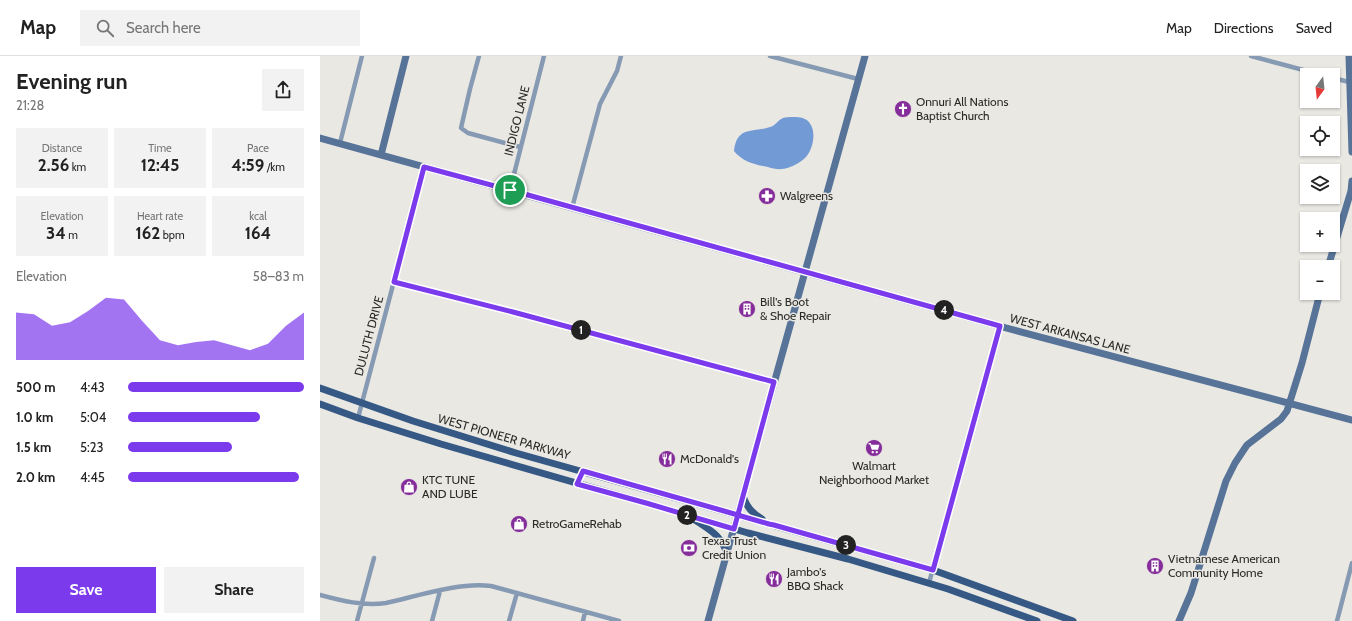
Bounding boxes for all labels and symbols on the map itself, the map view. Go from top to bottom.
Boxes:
north arrow [1300,68,1340,108]
street label: INDIGO LANE [501,84,533,158]
place label: Onnuri All Nations Baptist Church [916,94,1008,123]
church icon: Onnuri All Nations Baptist Church [893,99,913,119]
pin [493,173,527,207]
pharmacy icon: Walgreens [757,186,777,206]
place label: Walgreens [780,188,833,203]
street label: DULUTH DRIVE [351,294,387,378]
place label: Bill's Boot & Shoe Repair [760,294,831,323]
building icon: Bill's Boot & Shoe Repair [737,299,757,319]
pin: 4 [934,300,954,320]
street label: WEST ARKANSAS LANE [1008,310,1132,357]
pin: 1 [571,320,591,340]
street label: WEST PIONEER PARKWAY [436,410,572,463]
supermarket icon: Walmart Neighborhood Market [864,438,884,458]
restaurant icon: McDonald's [657,449,677,469]
place label: McDonald's [680,451,739,466]
place label: Walmart Neighborhood Market [819,458,929,487]
place label: KTC TUNE AND LUBE [422,472,478,501]
shop icon: KTC TUNE AND LUBE [399,477,419,497]
pin: 2 [677,505,697,525]
shop icon: RetroGameRehab [509,514,529,534]
place label: RetroGameRehab [532,516,622,531]
place label: Texas Trust Credit Union [702,533,766,562]
pin: 3 [836,535,856,555]
bank icon: Texas Trust Credit Union [679,538,699,558]
place label: Vietnamese American Community Home [1168,551,1280,580]
building icon: Vietnamese American Community Home [1145,556,1165,576]
place label: Jambo's BBQ Shack [786,564,844,593]
restaurant icon: Jambo's BBQ Shack [764,569,784,589]

